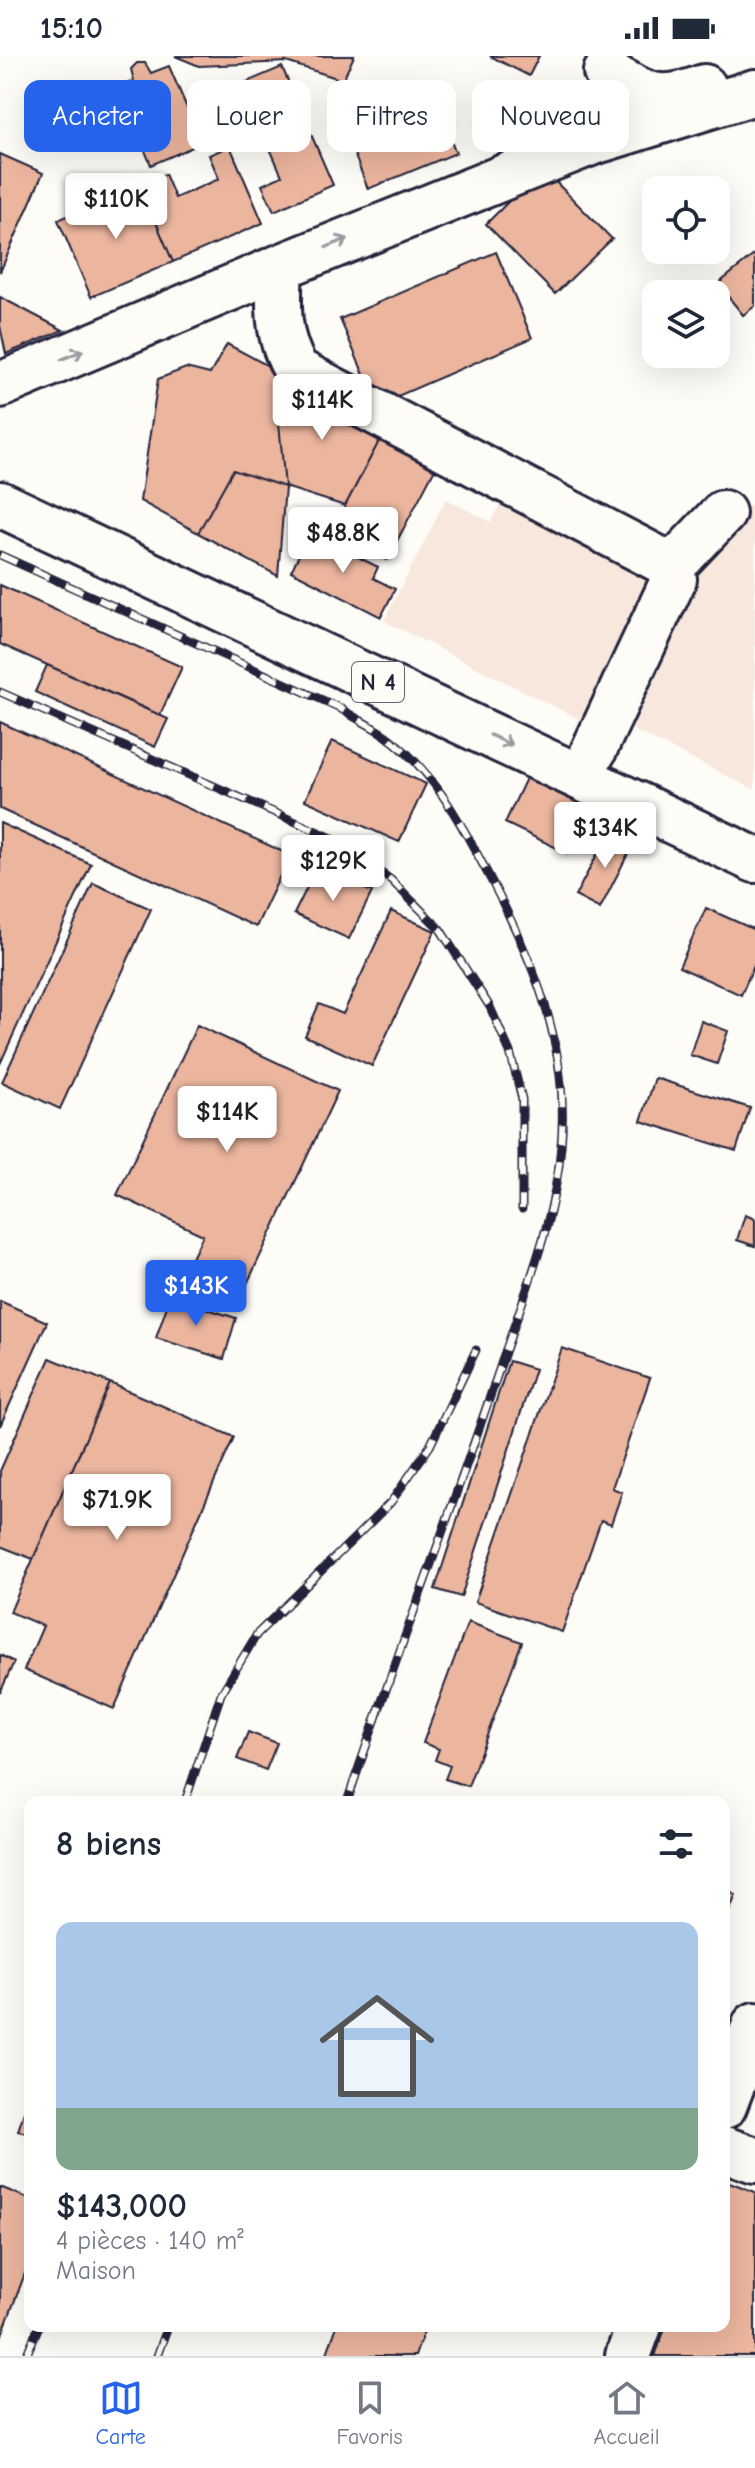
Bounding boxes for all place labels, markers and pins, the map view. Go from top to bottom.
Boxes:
pin: $110K [60,173,172,241]
pin: $114K [266,374,378,442]
pin: $48.8K [278,507,408,575]
pin: $134K [549,802,661,870]
pin: $129K [277,835,389,903]
pin: $114K [171,1086,283,1154]
pin: $143K [140,1260,252,1328]
pin: $71.9K [52,1474,182,1542]

